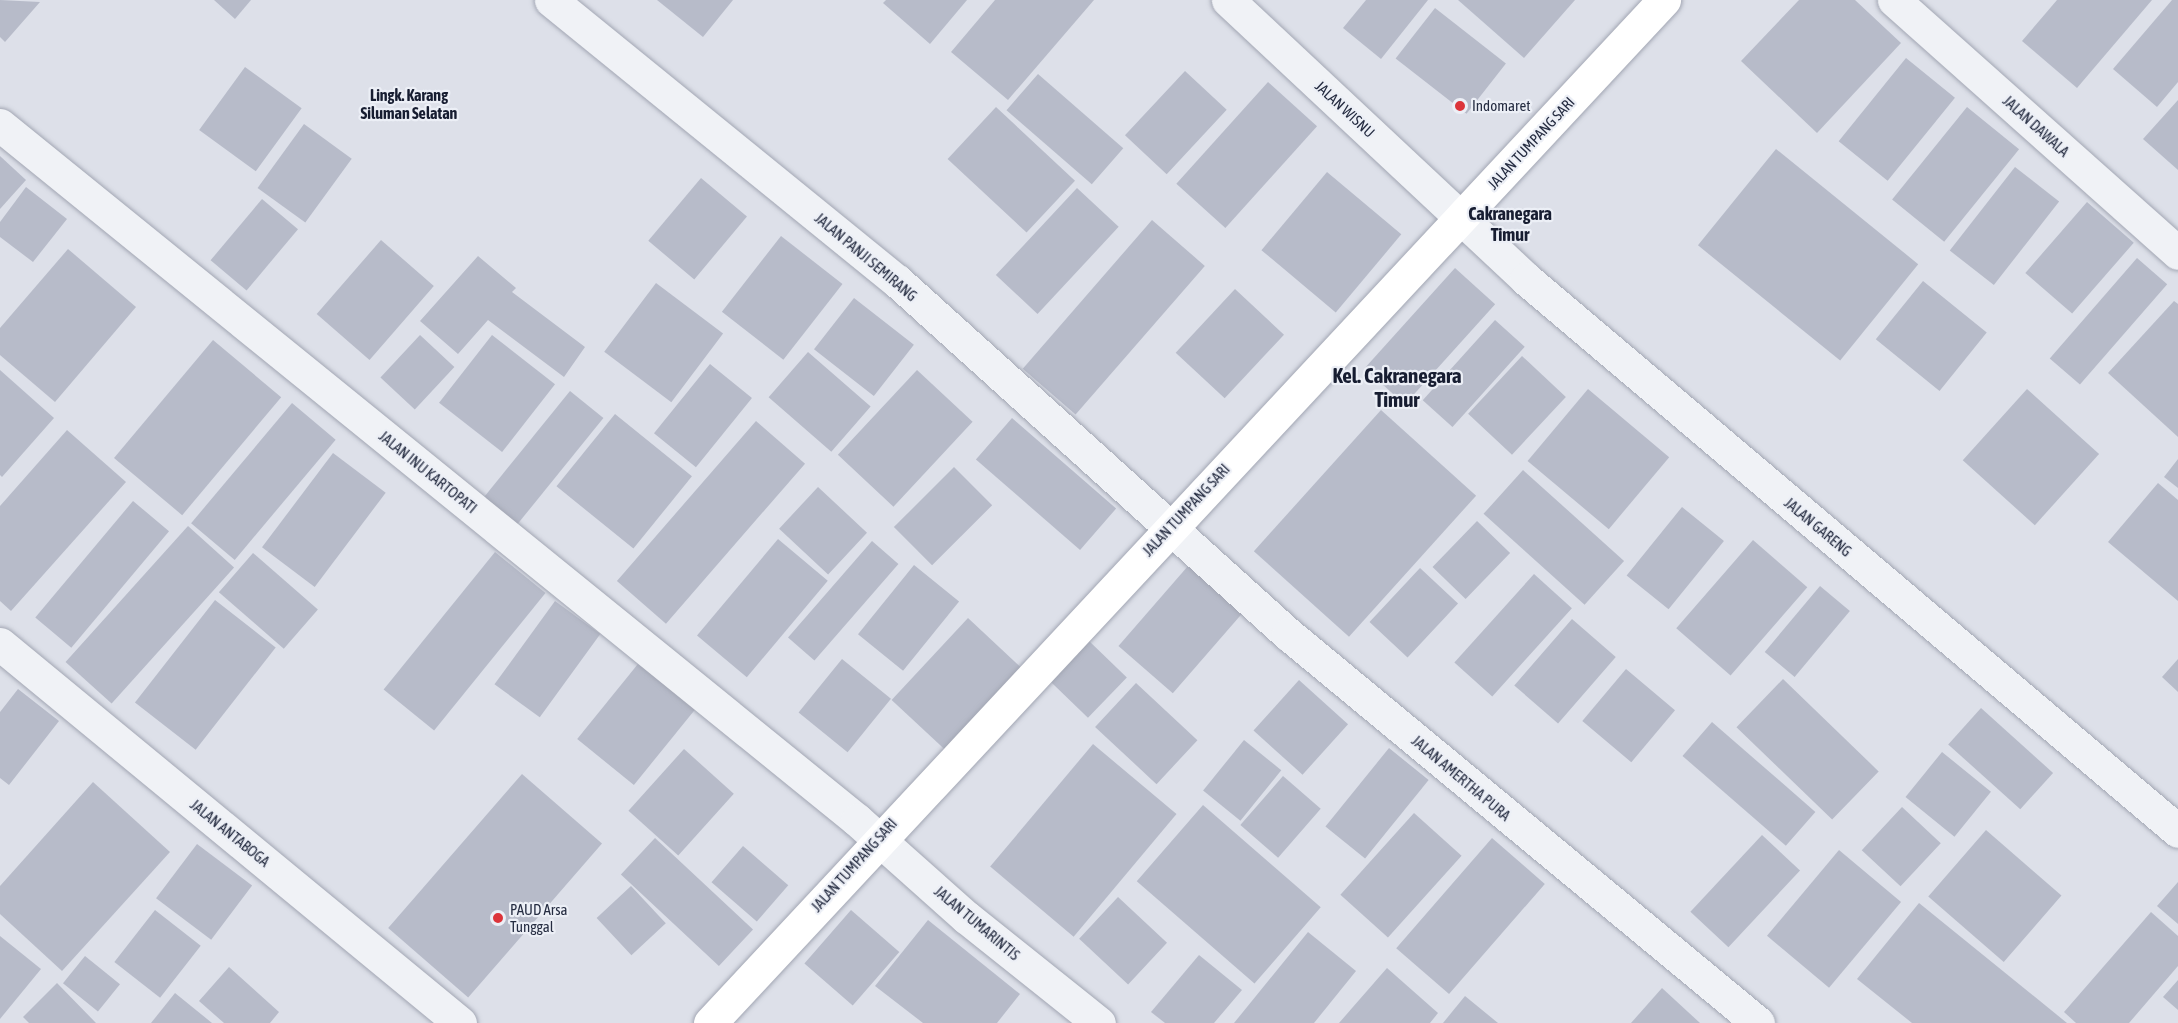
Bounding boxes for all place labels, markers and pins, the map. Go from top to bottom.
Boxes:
place label: Indomaret [1472,97,1531,115]
marker: Indomaret [1453,99,1467,113]
place label: PAUD Arsa Tunggal [510,900,567,935]
marker: PAUD Arsa Tunggal [491,911,505,925]

